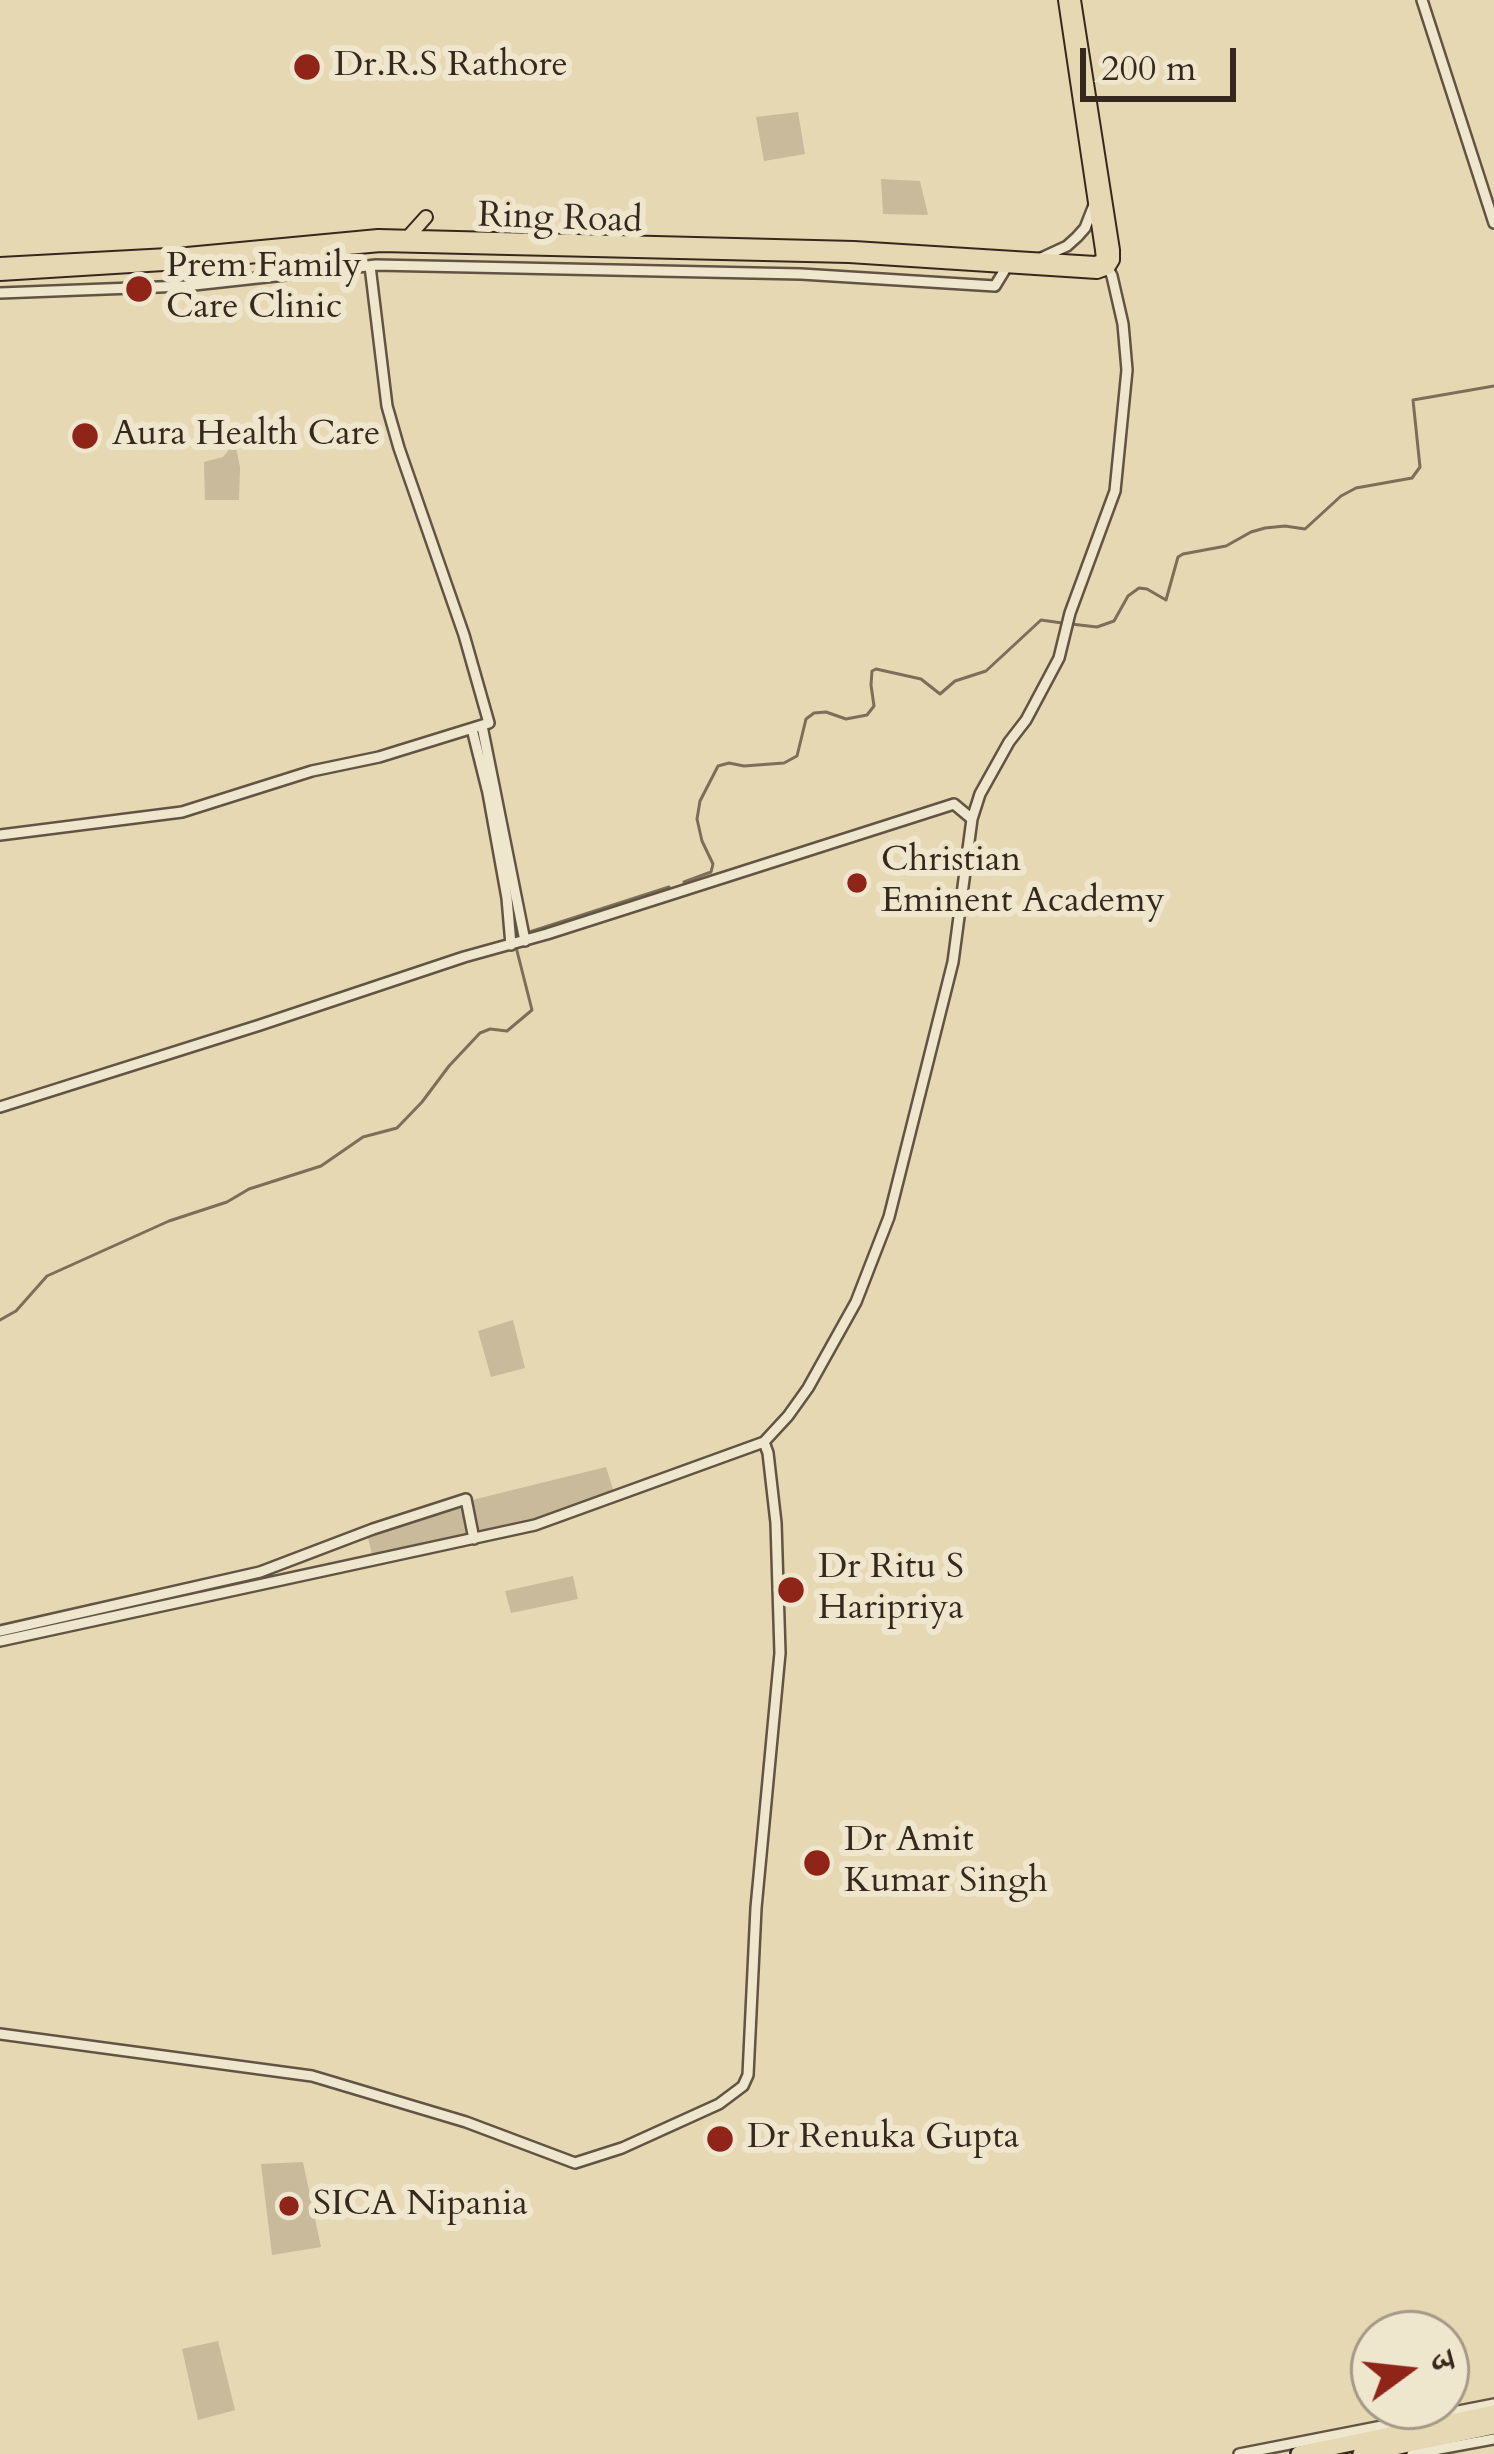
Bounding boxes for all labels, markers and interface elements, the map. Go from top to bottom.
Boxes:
scale bar [1086,24,1242,98]
text: 200 m [1101,44,1196,93]
place label: Dr.R.S Rathore [334,45,568,89]
marker: Dr.R.S Rathore [291,51,323,83]
street label: Ring Road [477,196,643,244]
place label: Prem Family Care Clinic [166,246,362,331]
marker: Prem Family Care Clinic [123,273,155,305]
place label: Aura Health Care [112,414,380,458]
marker: Aura Health Care [69,420,101,452]
place label: Christian Eminent Academy [881,840,1165,925]
marker: Christian Eminent Academy [844,870,870,896]
place label: Dr Ritu S Haripriya [818,1547,964,1632]
marker: Dr Ritu S Haripriya [775,1574,807,1606]
place label: Dr Amit Kumar Singh [844,1820,1048,1905]
marker: Dr Amit Kumar Singh [801,1847,833,1879]
place label: Dr Renuka Gupta [747,2117,1019,2161]
marker: Dr Renuka Gupta [704,2123,736,2155]
place label: SICA Nipania [313,2184,528,2228]
marker: SICA Nipania [276,2193,302,2219]
north arrow [1350,2310,1470,2430]
text: उ [1418,2347,1466,2375]

